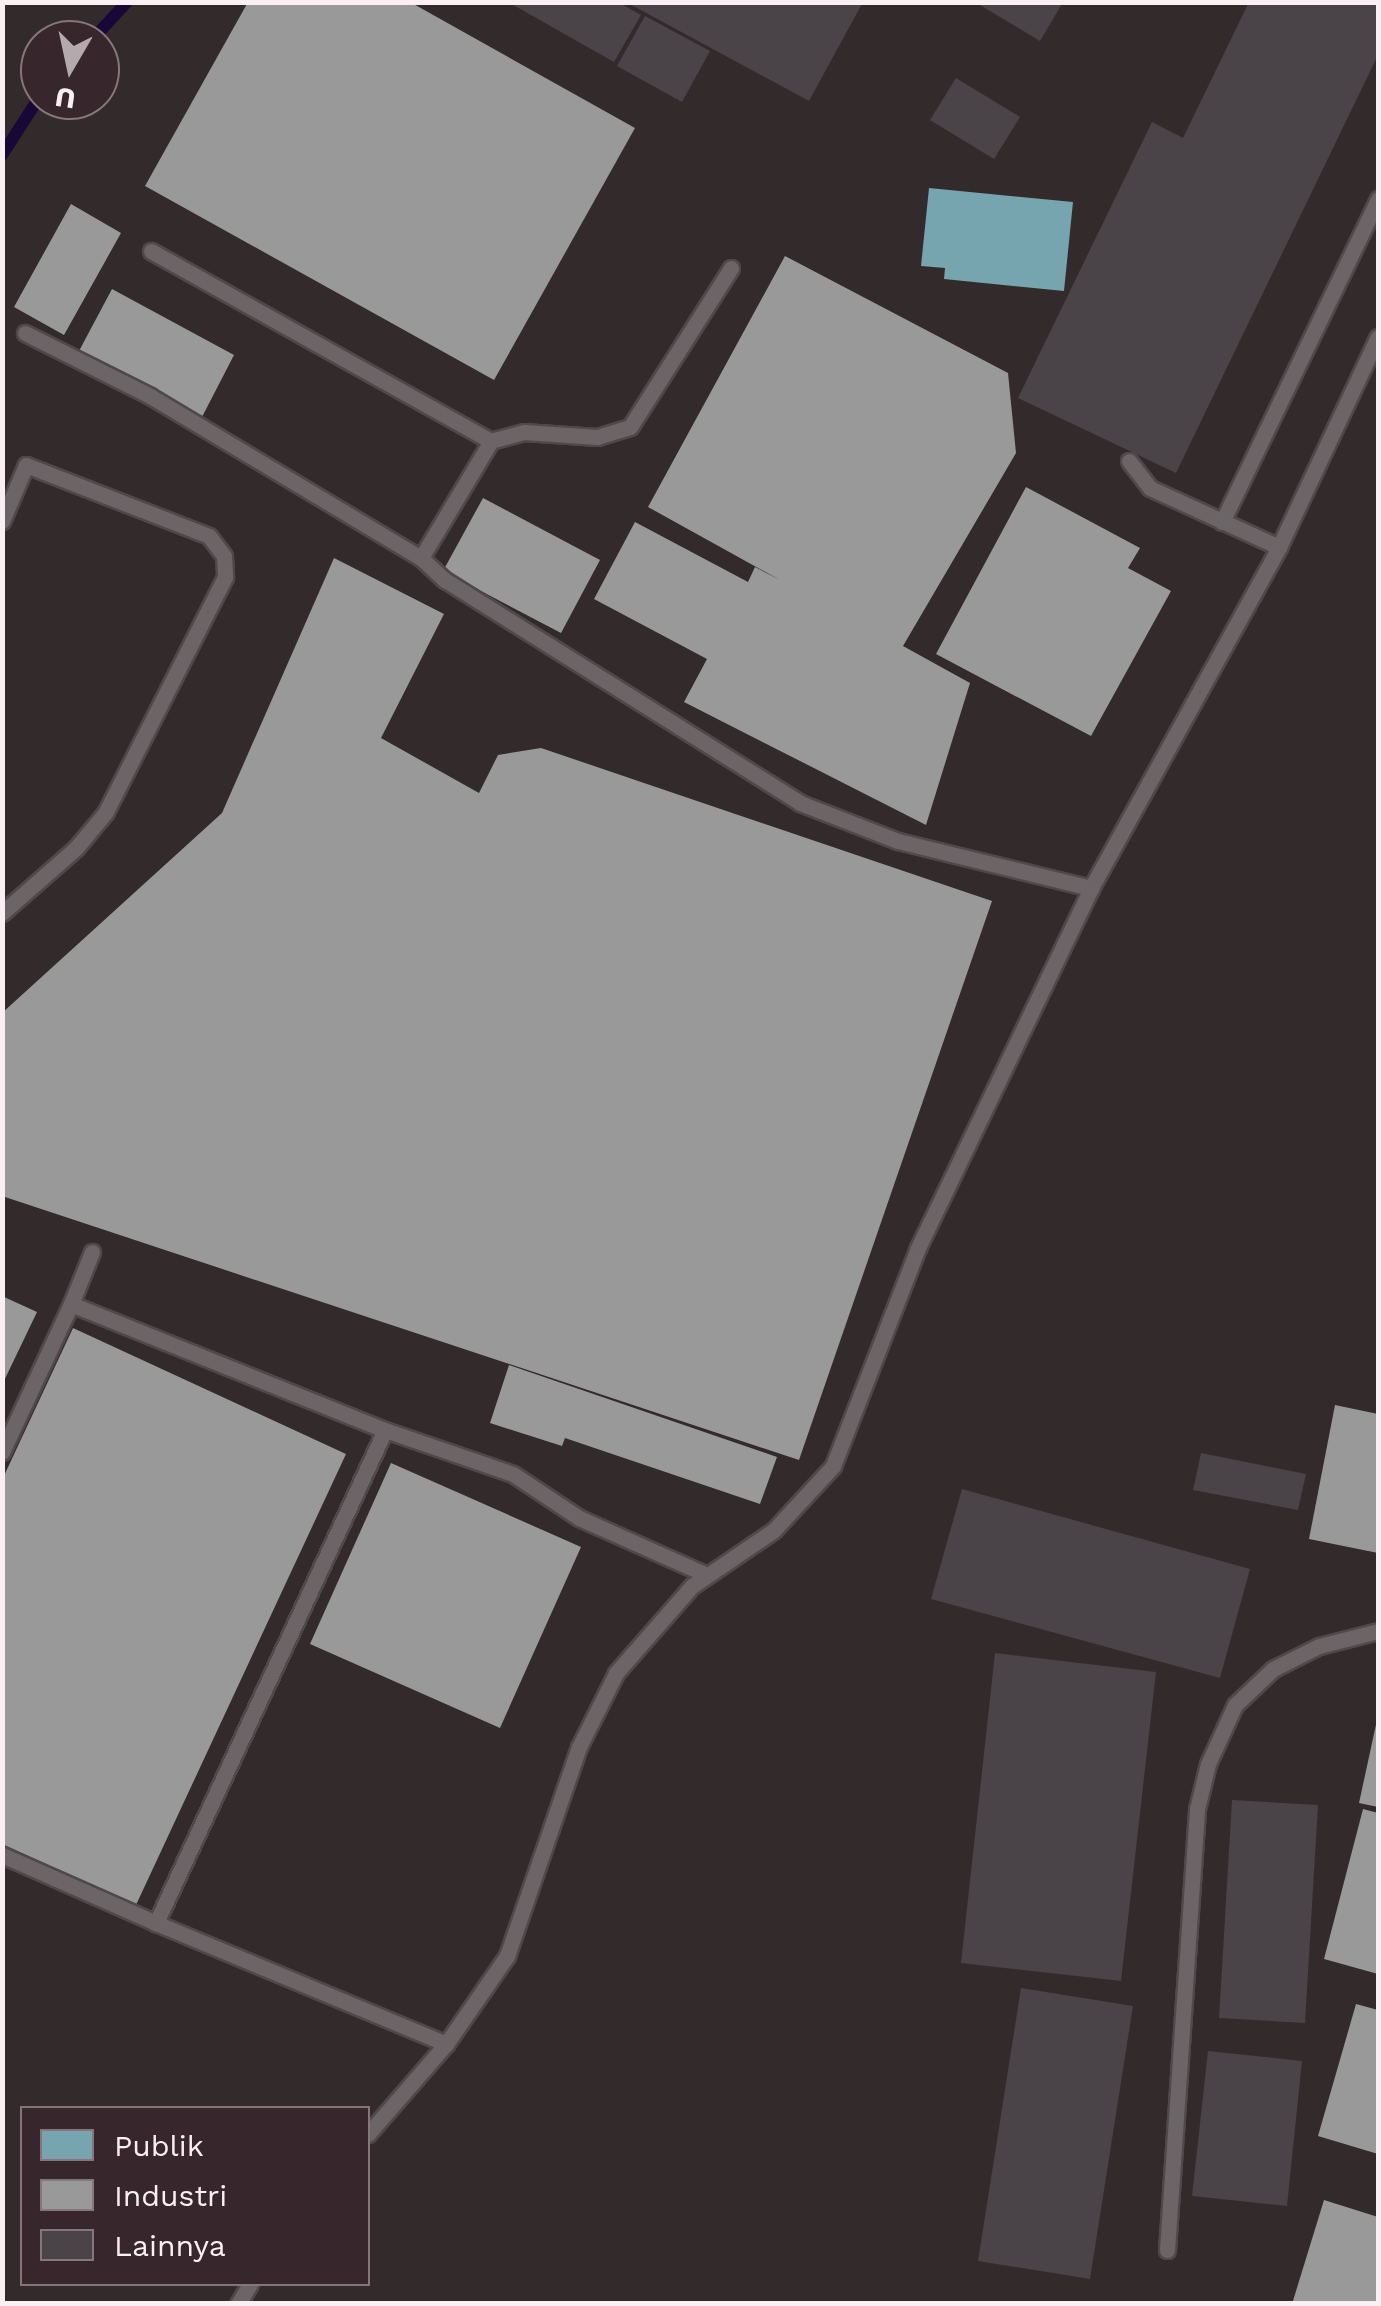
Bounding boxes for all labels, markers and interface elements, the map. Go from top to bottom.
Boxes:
north arrow [20,20,120,120]
text: U [53,80,78,116]
legend [20,2106,370,2286]
text: Publik [114,2128,204,2163]
text: Industri [114,2178,227,2213]
text: Lainnya [114,2228,226,2263]

